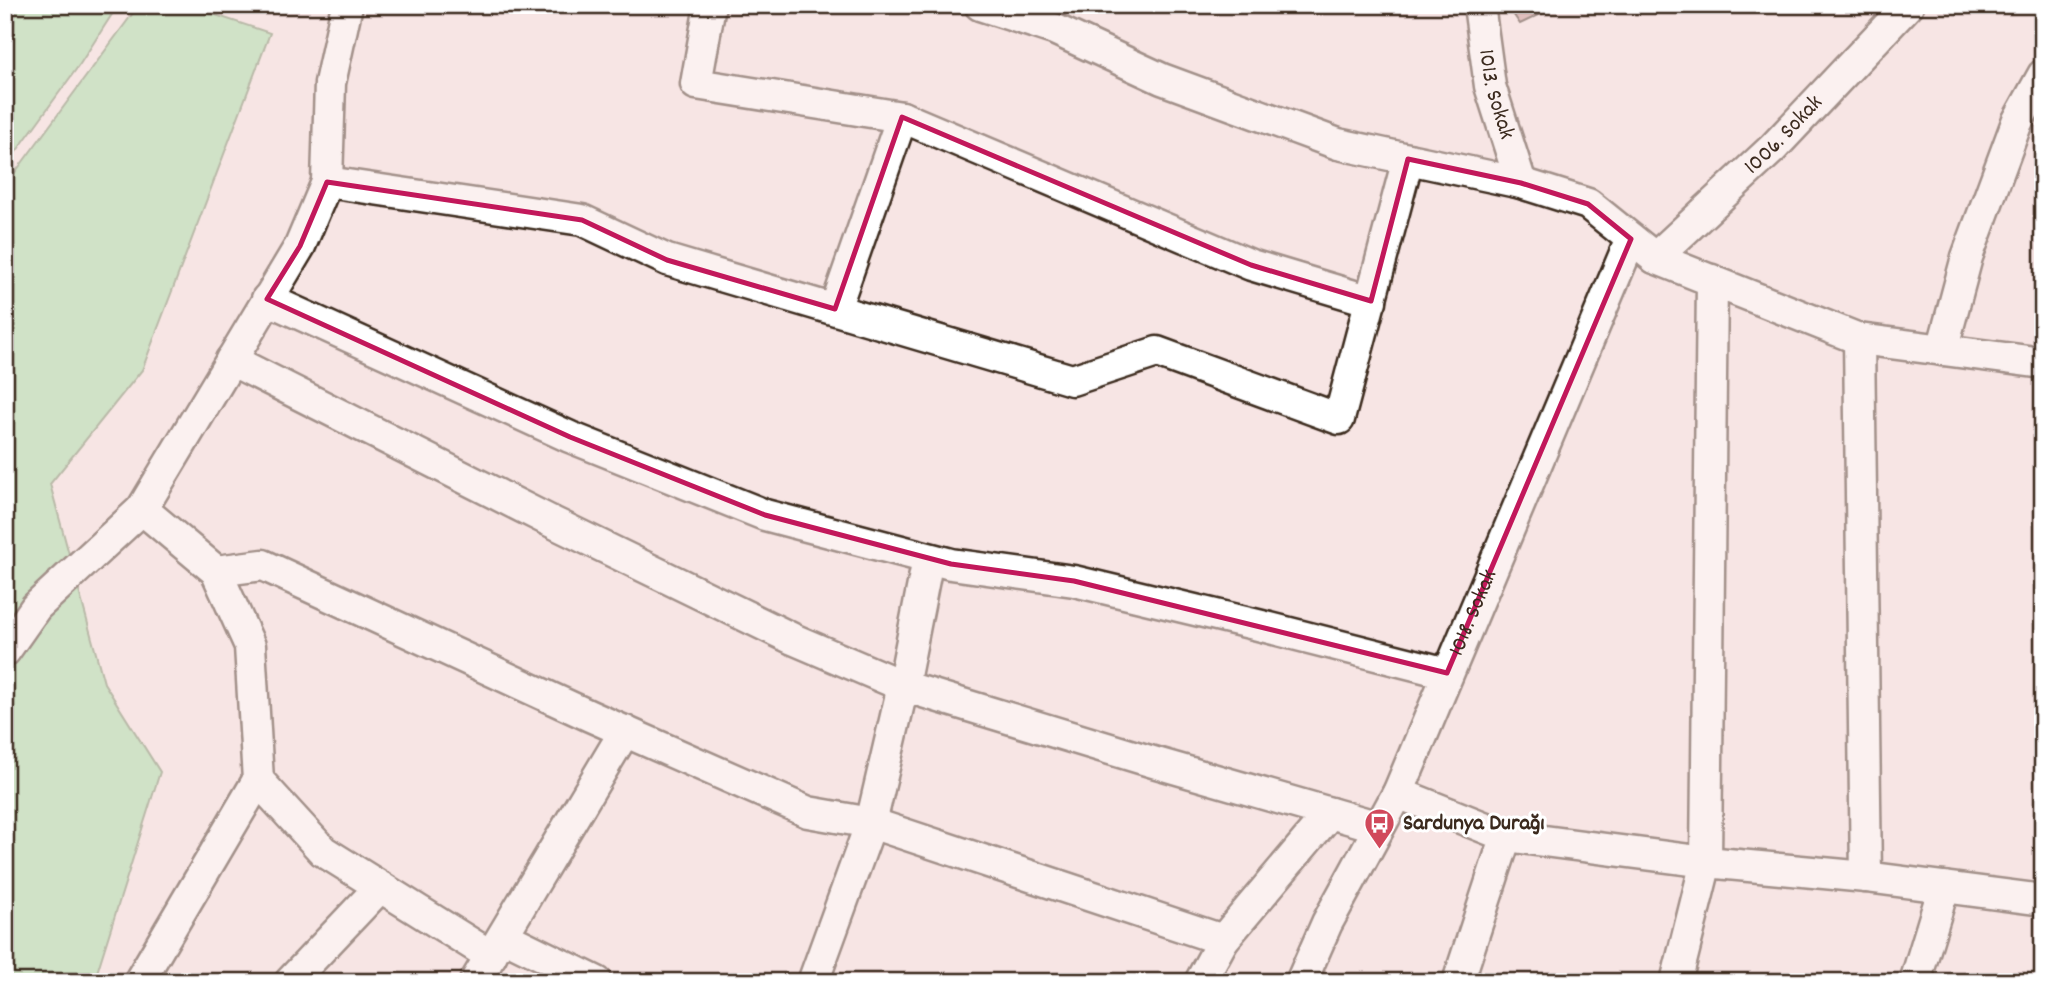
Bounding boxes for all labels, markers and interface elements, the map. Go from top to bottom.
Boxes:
street label: 1013. Sokak [1469,47,1523,144]
street label: 1006. Sokak [1737,88,1831,183]
street label: 1018. Sokak [1441,565,1507,661]
bus stop icon: Sardunya Durağı [1363,807,1397,851]
place label: Sardunya Durağı [1403,808,1545,841]

